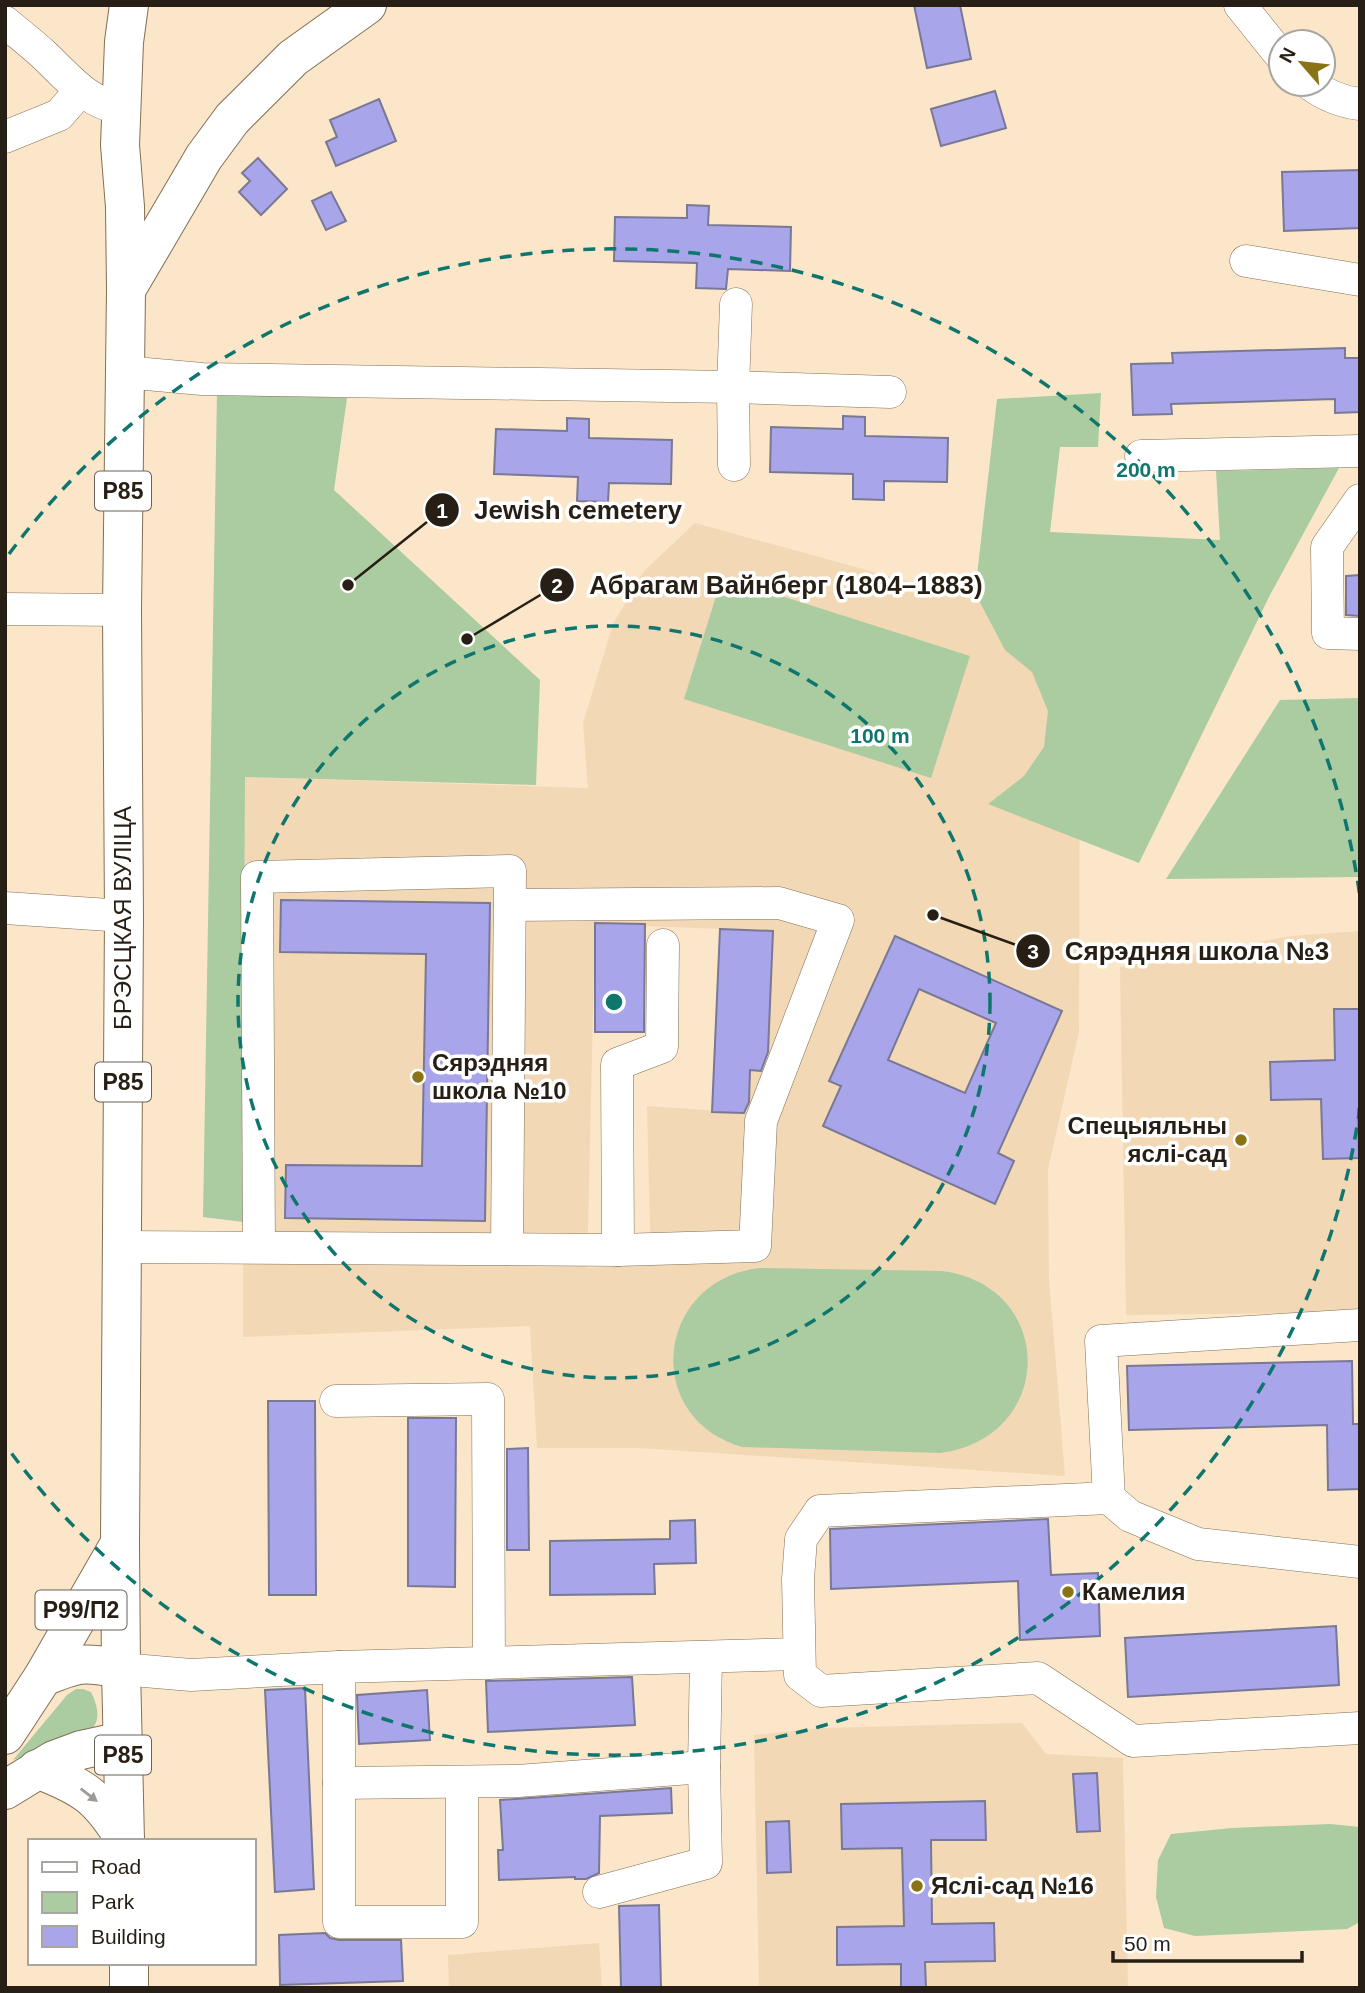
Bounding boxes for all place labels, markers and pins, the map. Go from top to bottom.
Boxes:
callout: Jewish cemetery [425,487,696,534]
callout: Абрагам Вайнберг (1804–1883) [540,562,996,609]
callout: Сярэдняя школа №3 [1016,928,1343,975]
centre of rings [602,990,626,1014]
place label: Сярэдняя школа №10 [432,1049,566,1104]
marker: Сярэдняя школа №10 [410,1069,426,1085]
place label: Спецыяльны яслі-сад [1068,1112,1227,1167]
marker: Спецыяльны яслі-сад [1233,1132,1249,1148]
place label: Камелия [1082,1578,1185,1605]
marker: Камелия [1060,1584,1076,1600]
place label: Яслі-сад №16 [931,1872,1094,1899]
marker: Яслі-сад №16 [909,1878,925,1894]

